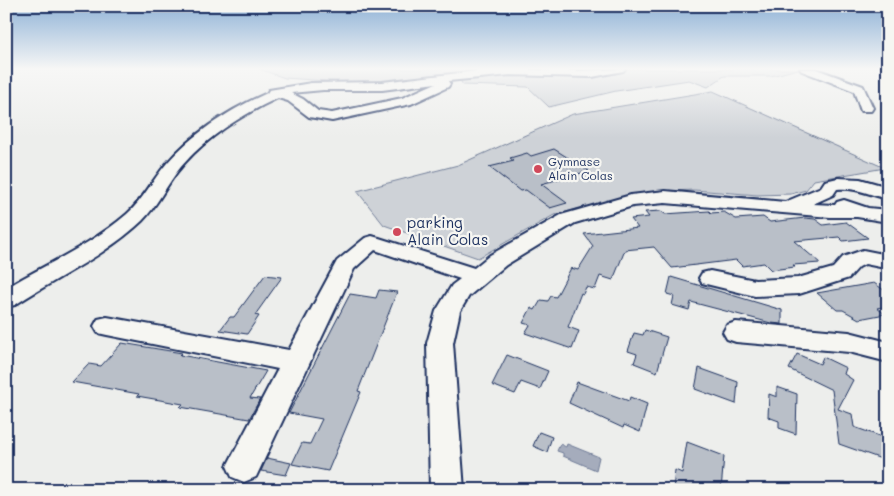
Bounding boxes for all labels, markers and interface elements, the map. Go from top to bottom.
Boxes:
place label: Gymnase Alain Colas [548,153,613,183]
marker: Gymnase Alain Colas [532,163,544,175]
place label: parking Alain Colas [407,212,488,249]
marker: parking Alain Colas [391,226,403,238]

